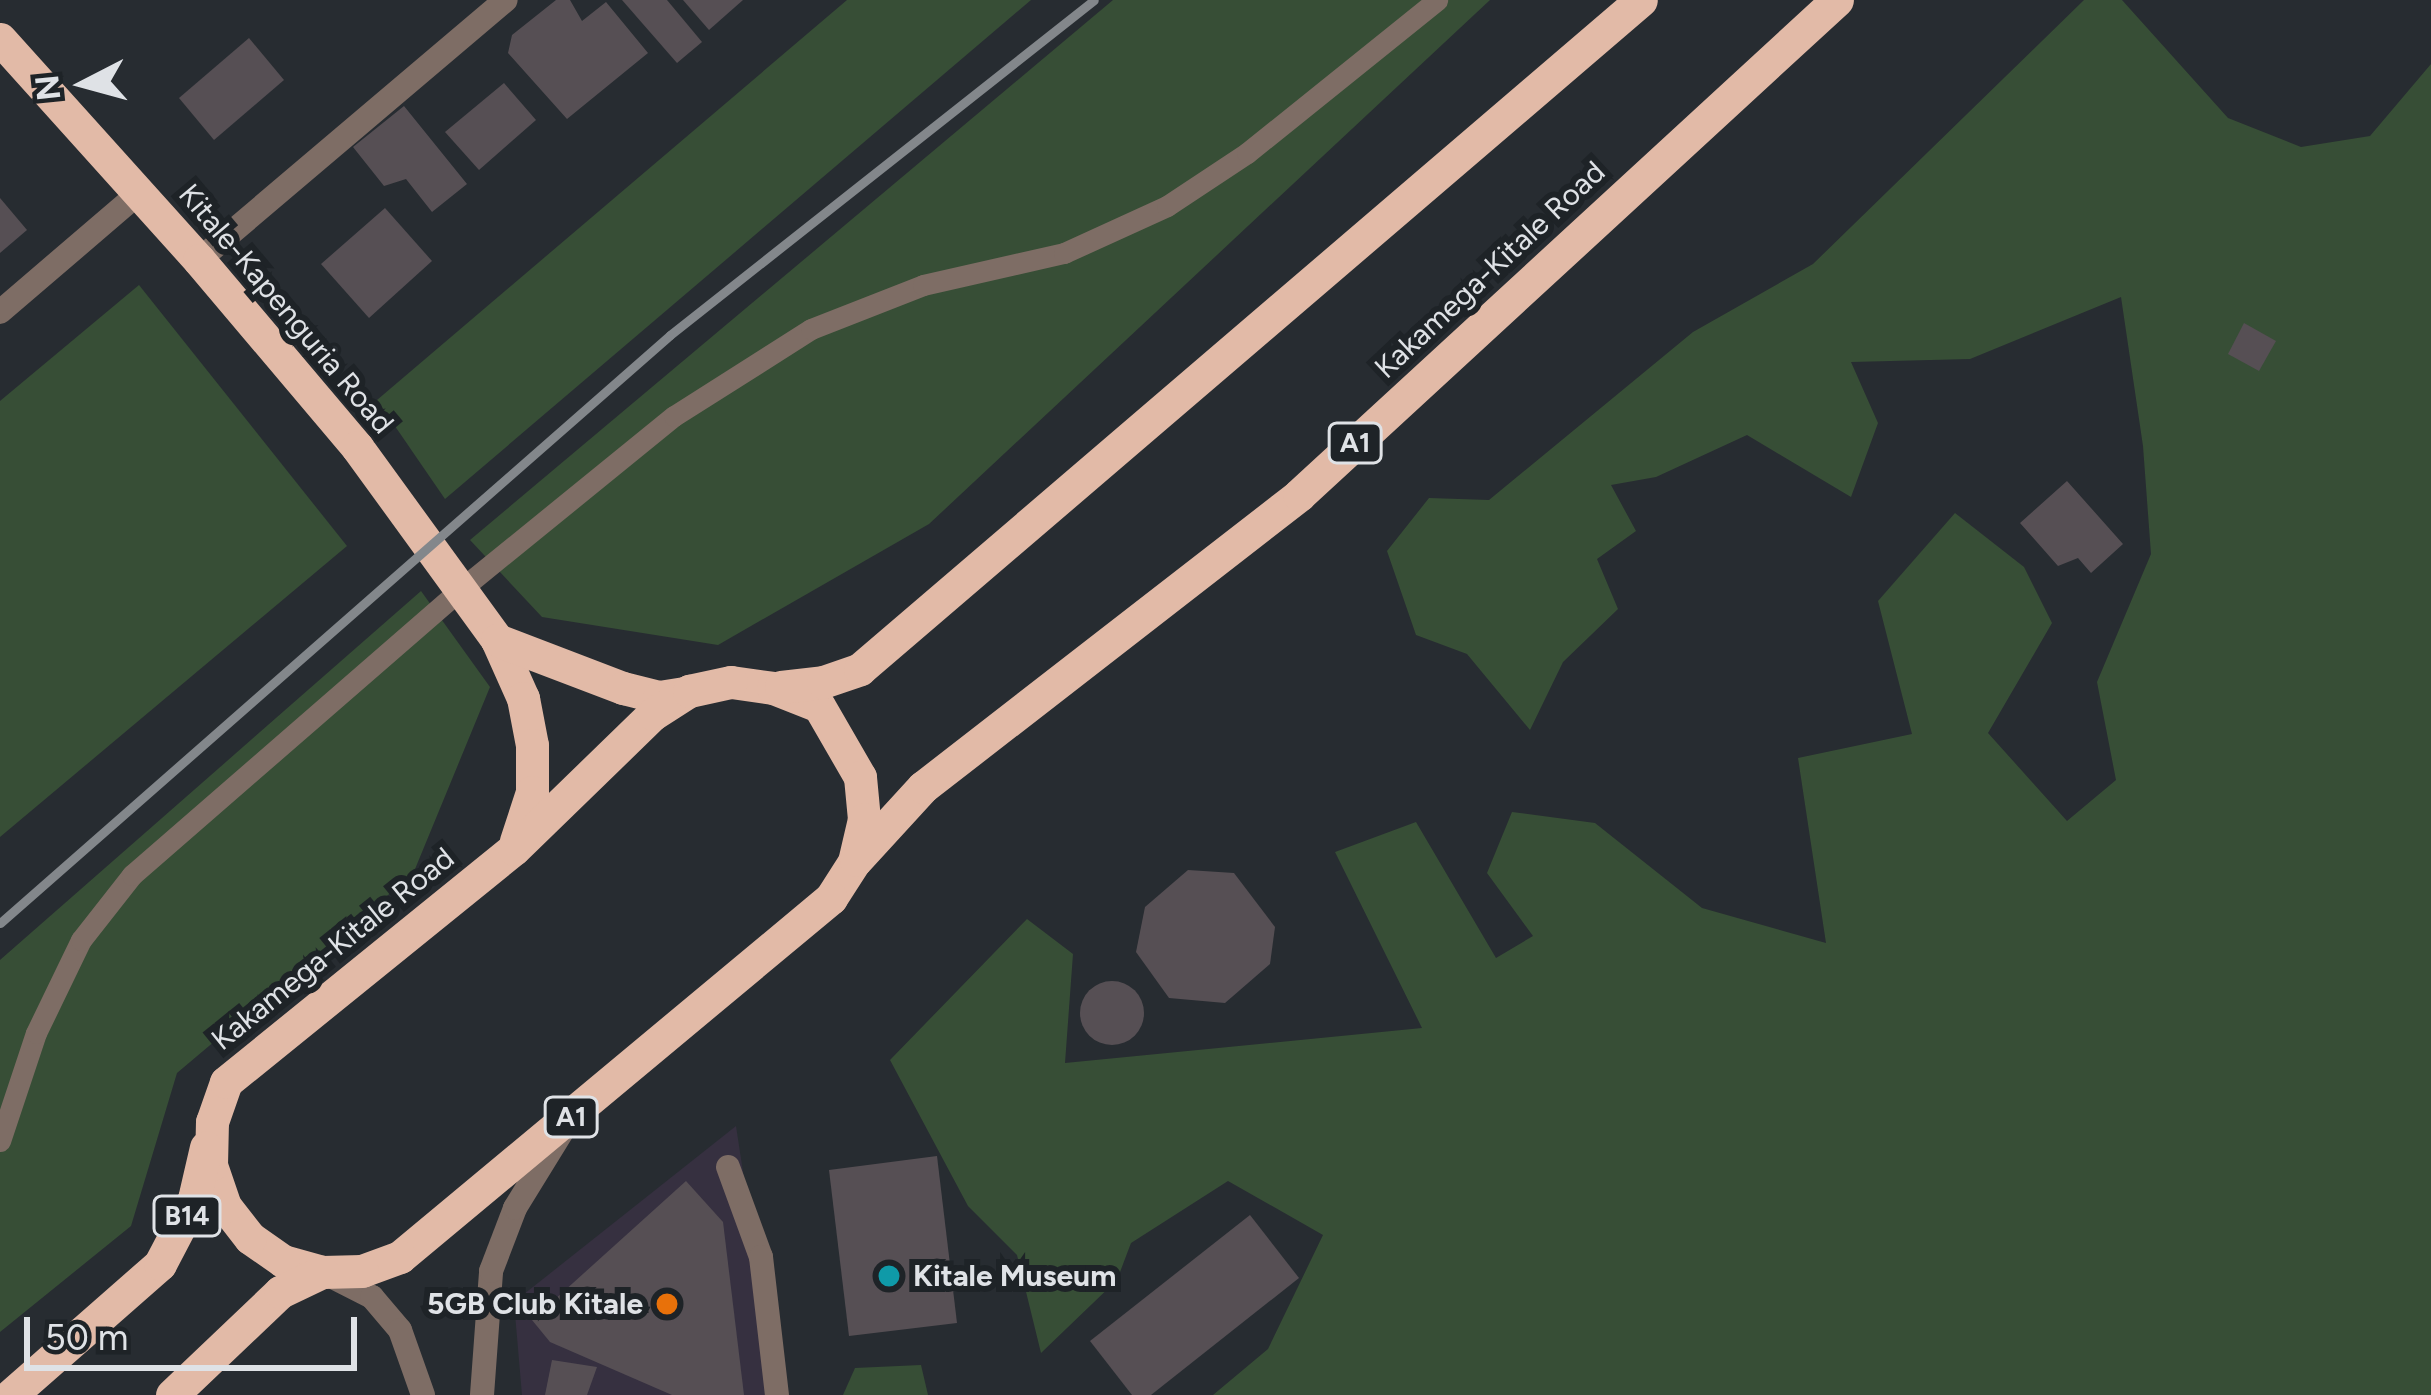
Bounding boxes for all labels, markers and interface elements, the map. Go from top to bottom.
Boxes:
north arrow [24,24,144,144]
text: N [27,73,68,103]
street label: Kakamega-Kitale Road [1367,154,1613,386]
street label: Kitale-Kapenguria Road [171,177,401,441]
road number: A1 [1325,422,1385,464]
street label: Kakamega-Kitale Road [205,840,461,1058]
road number: A1 [541,1096,601,1138]
road number: B14 [151,1195,223,1237]
place label: Kitale Museum [913,1258,1116,1294]
marker: Kitale Museum [876,1263,902,1289]
place label: 5GB Club Kitale [427,1286,643,1322]
marker: 5GB Club Kitale [654,1291,680,1317]
scale bar [30,1293,363,1367]
text: 50 m [45,1316,128,1359]

